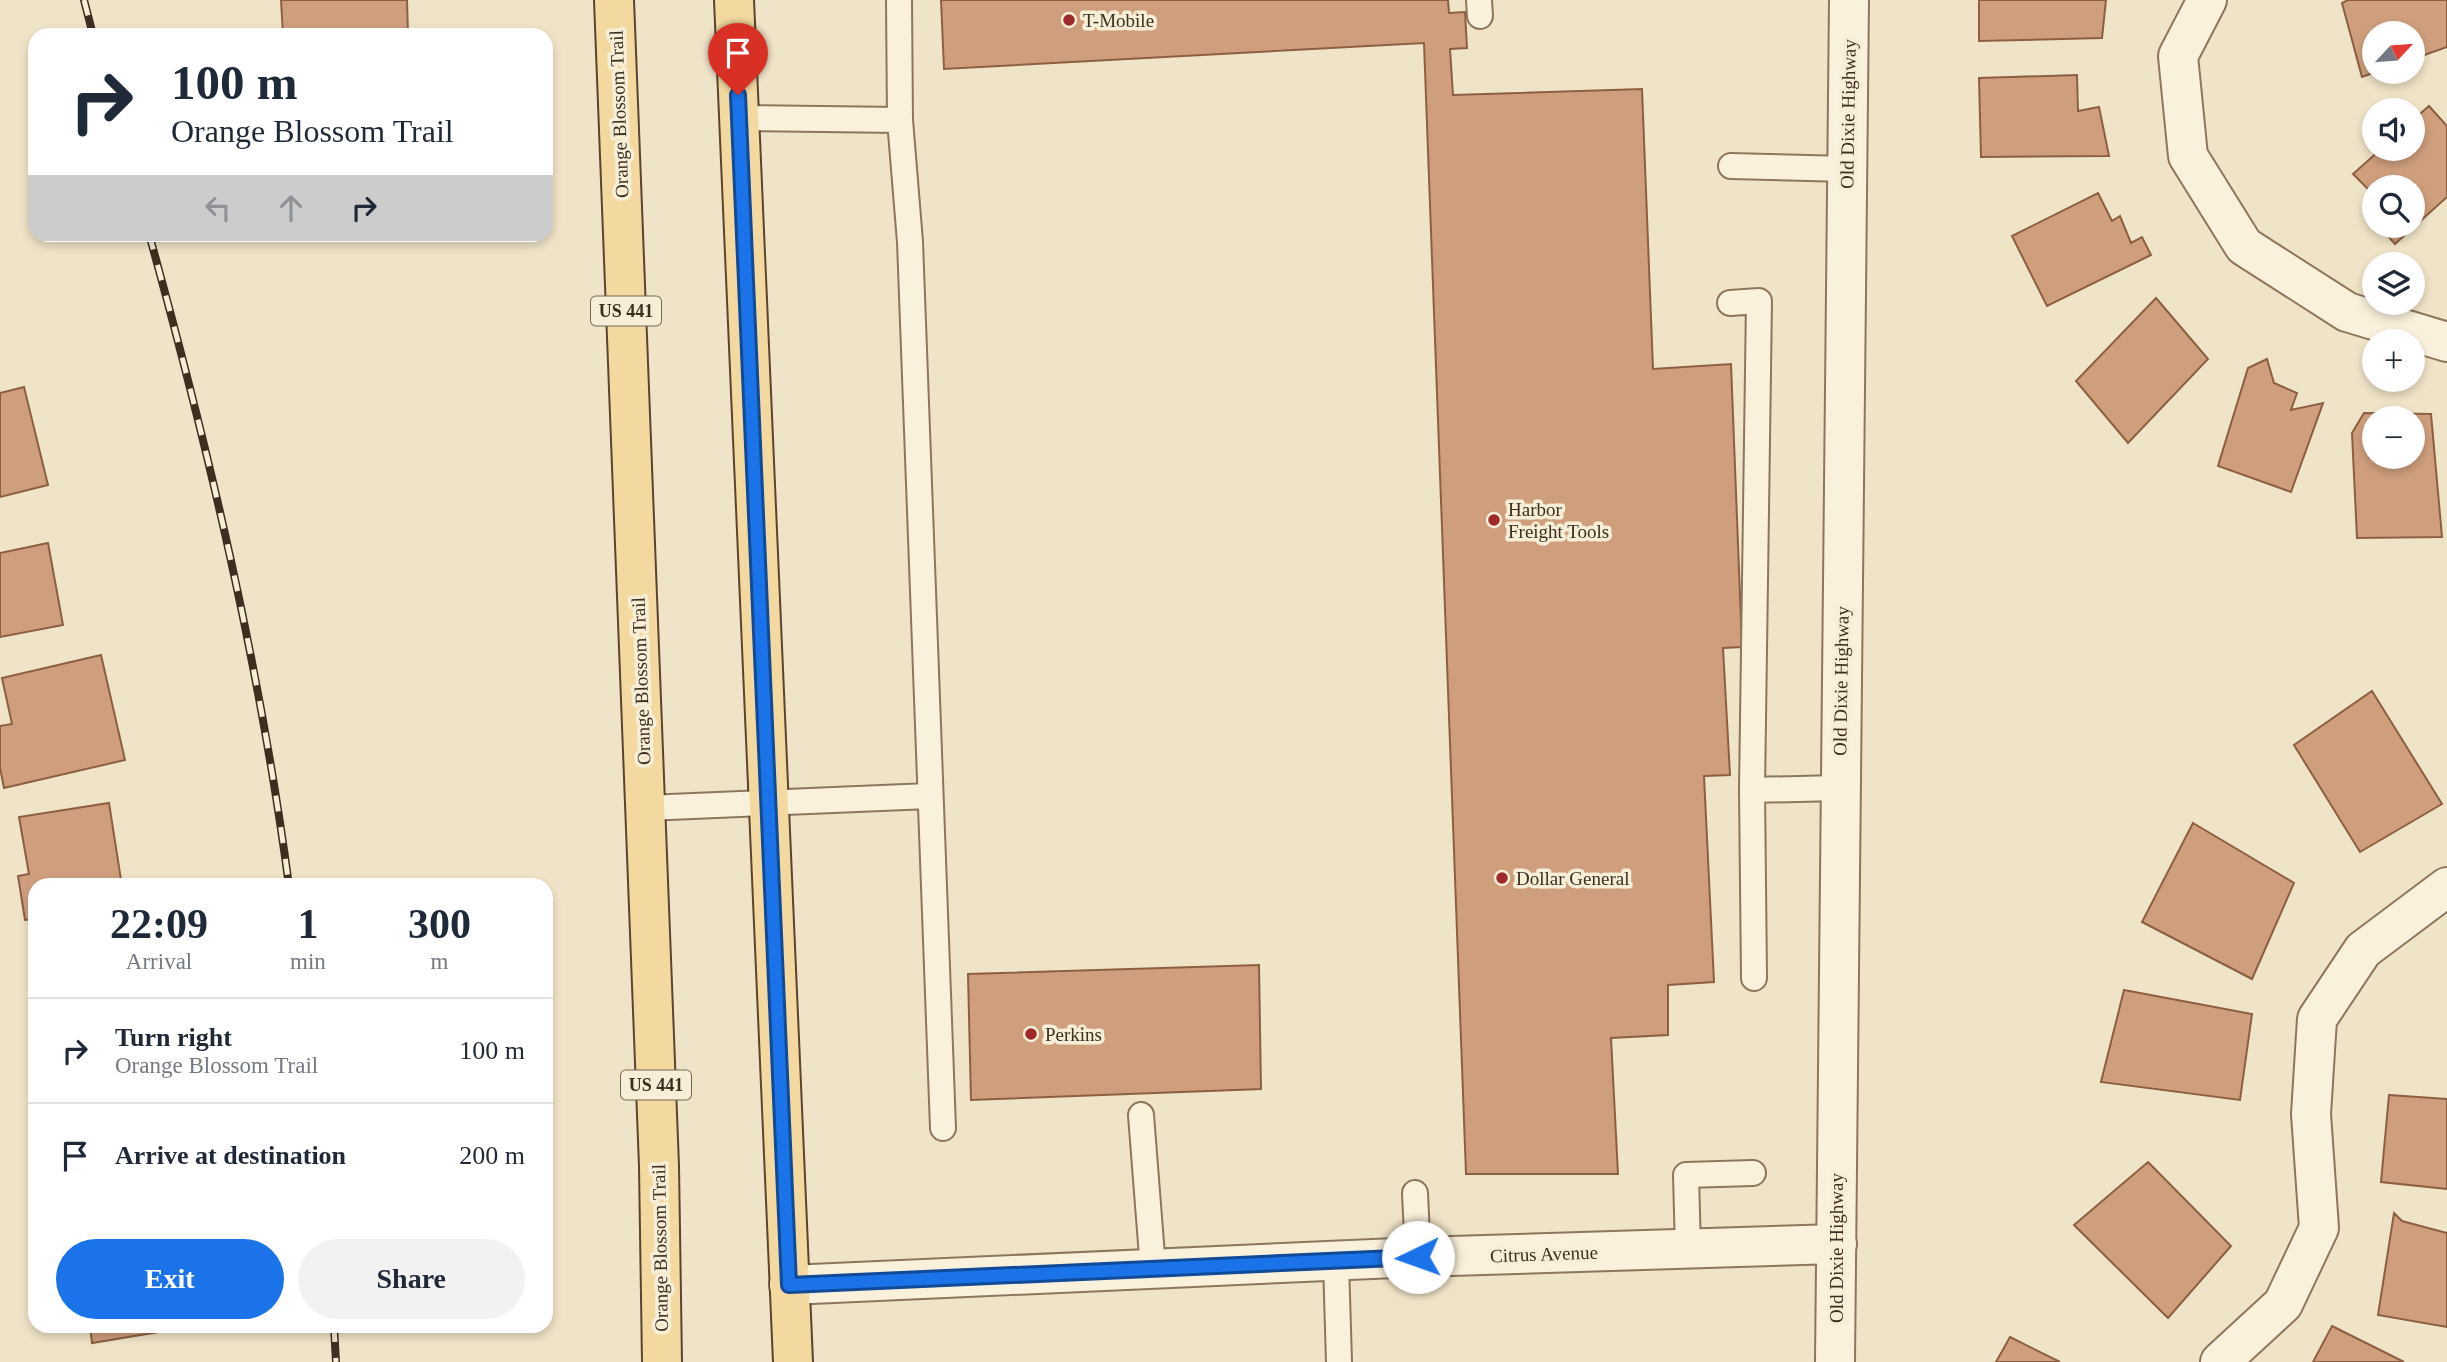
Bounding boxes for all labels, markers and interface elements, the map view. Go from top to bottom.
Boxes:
place label: T-Mobile [1083,10,1154,31]
marker: T-Mobile [1061,12,1077,28]
north arrow [2362,21,2426,84]
map controls [2362,21,2425,469]
pin [708,23,768,95]
street label: Orange Blossom Trail [606,30,632,198]
icon: arrive [719,34,757,72]
street label: Old Dixie Highway [1836,38,1860,189]
text: 100 m [171,55,298,110]
icon: right [56,56,147,147]
button: sound [2362,98,2425,161]
text: Orange Blossom Trail [171,113,454,149]
button: search [2362,175,2425,238]
icon: left [199,189,237,227]
icon: ahead [272,189,310,227]
icon: right [345,189,383,227]
button: layers [2362,252,2425,315]
road number: US 441 [591,296,661,326]
button: + [2362,329,2425,392]
button: − [2362,406,2425,469]
place label: Harbor Freight Tools [1508,499,1609,542]
marker: Harbor Freight Tools [1486,512,1502,528]
street label: Orange Blossom Trail [628,597,654,765]
street label: Old Dixie Highway [1829,605,1853,756]
place label: Dollar General [1516,868,1629,889]
marker: Dollar General [1494,870,1510,886]
text: 22:09 [110,901,208,947]
text: 1 [297,901,318,947]
text: 300 [408,901,471,947]
text: Arrival [126,949,192,974]
text: min [290,949,326,974]
text: m [430,949,448,974]
text: Turn right [115,1023,232,1052]
place label: Perkins [1045,1024,1102,1045]
marker: Perkins [1023,1026,1039,1042]
icon: right [56,1032,94,1070]
text: 100 m [459,1036,525,1065]
text: Orange Blossom Trail [115,1053,318,1078]
road number: US 441 [621,1070,691,1100]
icon: arrive [56,1137,94,1175]
text: Arrive at destination [115,1141,346,1170]
text: 200 m [459,1141,525,1170]
street label: Orange Blossom Trail [648,1164,672,1332]
street label: Old Dixie Highway [1826,1173,1847,1323]
position arrow [1381,1220,1455,1294]
button: Exit [56,1239,284,1319]
button: Share [298,1239,525,1319]
street label: Citrus Avenue [1490,1242,1598,1266]

